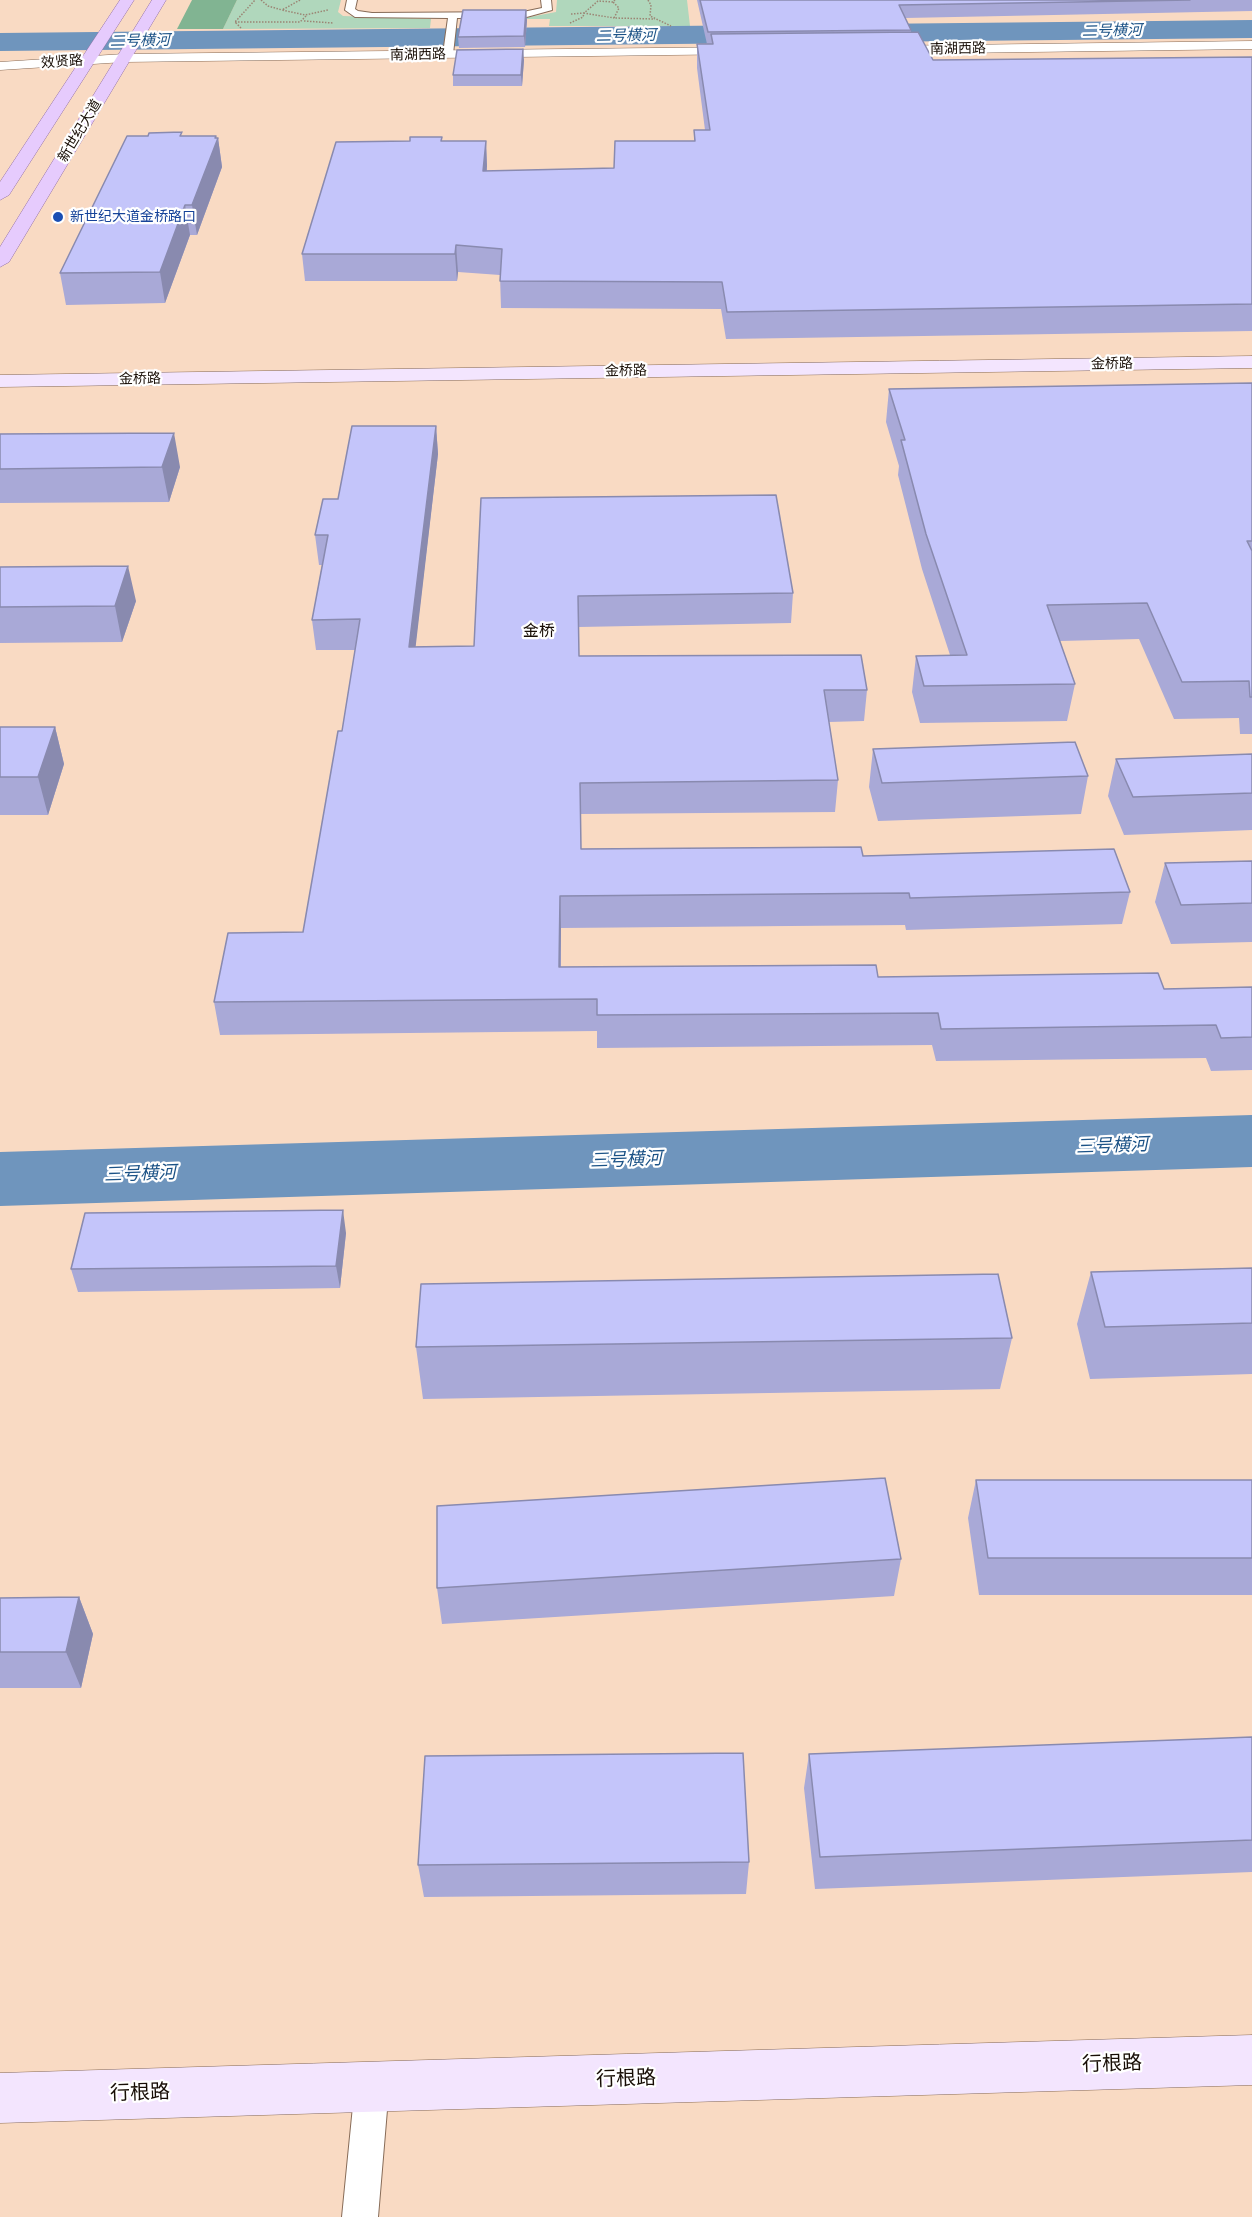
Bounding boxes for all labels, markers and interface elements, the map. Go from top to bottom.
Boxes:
water label: 二号横河 [1082,21,1142,41]
water label: 二号横河 [596,26,656,46]
water label: 二号横河 [110,31,170,51]
street label: 南湖西路 [930,40,986,58]
street label: 南湖西路 [390,46,446,64]
street label: 效贤路 [40,52,84,72]
street label: 新世纪大道 [55,97,105,165]
place label: 新世纪大道金桥路口 [70,209,196,225]
marker: 新世纪大道金桥路口 [51,210,65,224]
street label: 金桥路 [1091,355,1133,373]
street label: 金桥路 [605,362,647,380]
street label: 金桥路 [119,370,161,388]
district label: 金桥 [523,621,555,641]
water label: 三号横河 [1076,1134,1148,1158]
water label: 三号横河 [590,1148,662,1172]
water label: 三号横河 [104,1162,176,1186]
street label: 行根路 [1082,2051,1142,2077]
street label: 行根路 [596,2066,656,2092]
street label: 行根路 [110,2080,170,2106]

